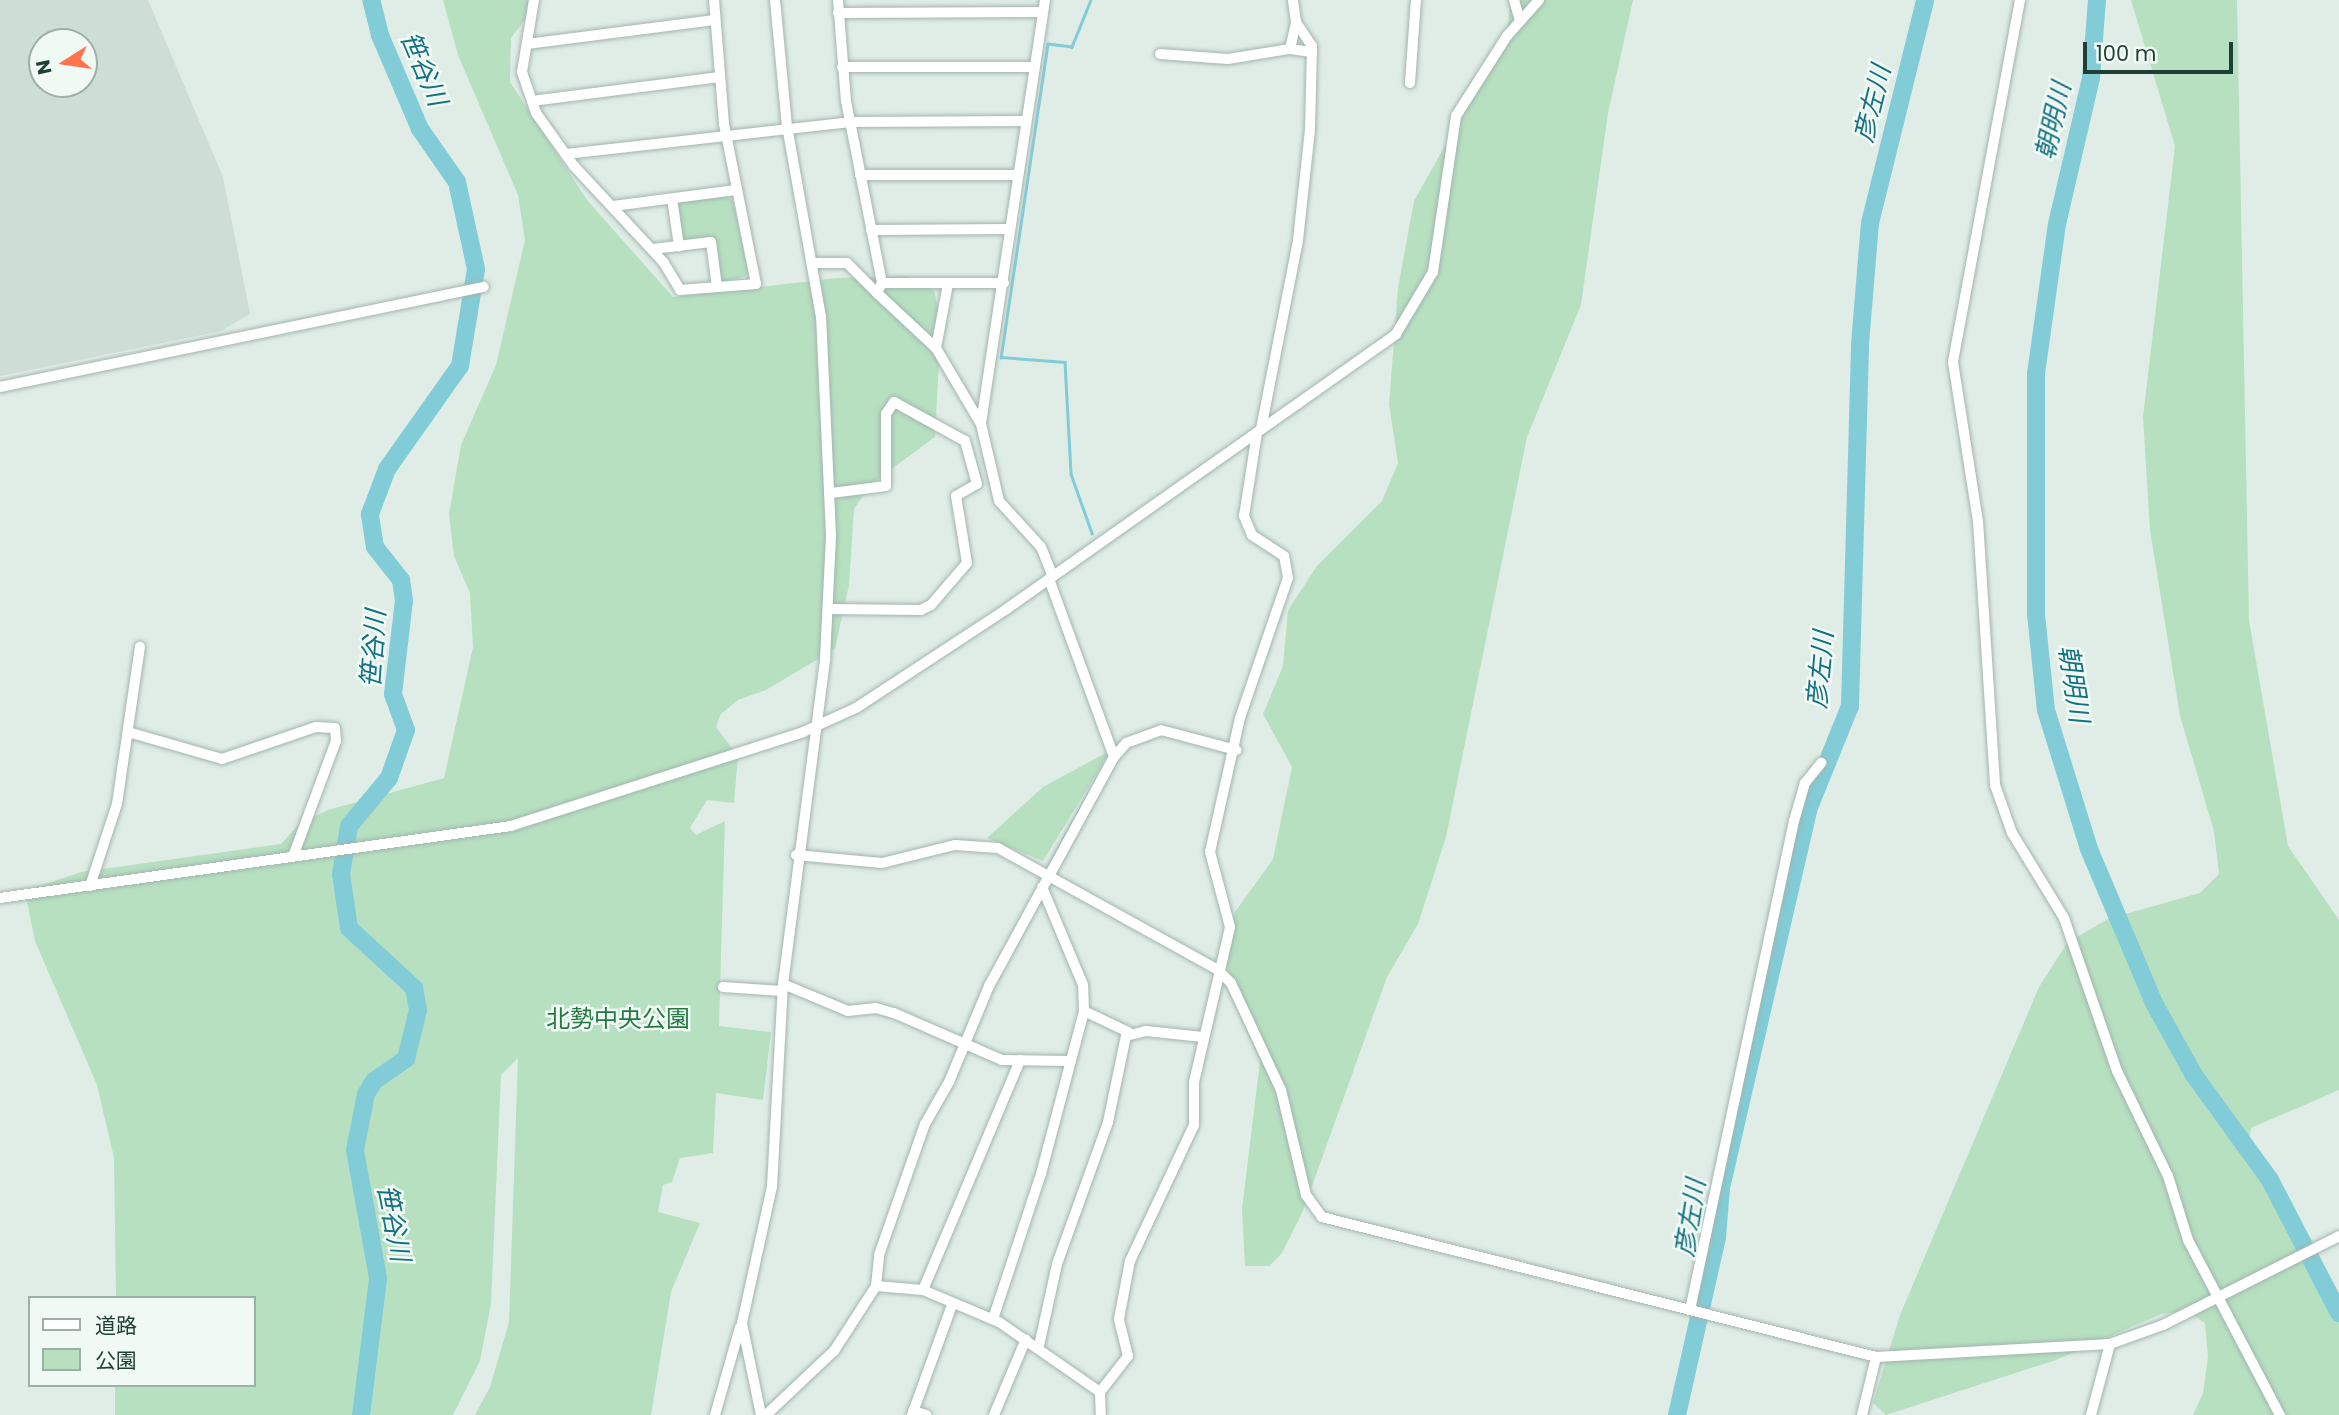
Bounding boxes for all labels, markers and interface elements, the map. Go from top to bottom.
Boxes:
water label: 笹谷川 [393,27,453,111]
north arrow [28,28,98,98]
scale bar [2087,28,2238,72]
text: 100 m [2096,39,2156,68]
text: N [29,57,59,77]
water label: 彦左川 [1848,62,1898,146]
water label: 朝明川 [2030,79,2078,163]
water label: 笹谷川 [356,609,392,689]
water label: 彦左川 [1802,630,1840,710]
water label: 朝明川 [2051,643,2095,725]
park label: 北勢中央公園 [546,1005,690,1033]
water label: 彦左川 [1669,1177,1713,1259]
water label: 笹谷川 [370,1182,416,1264]
legend [28,1296,256,1387]
text: 道路 [95,1311,137,1340]
text: 公園 [95,1346,137,1375]

